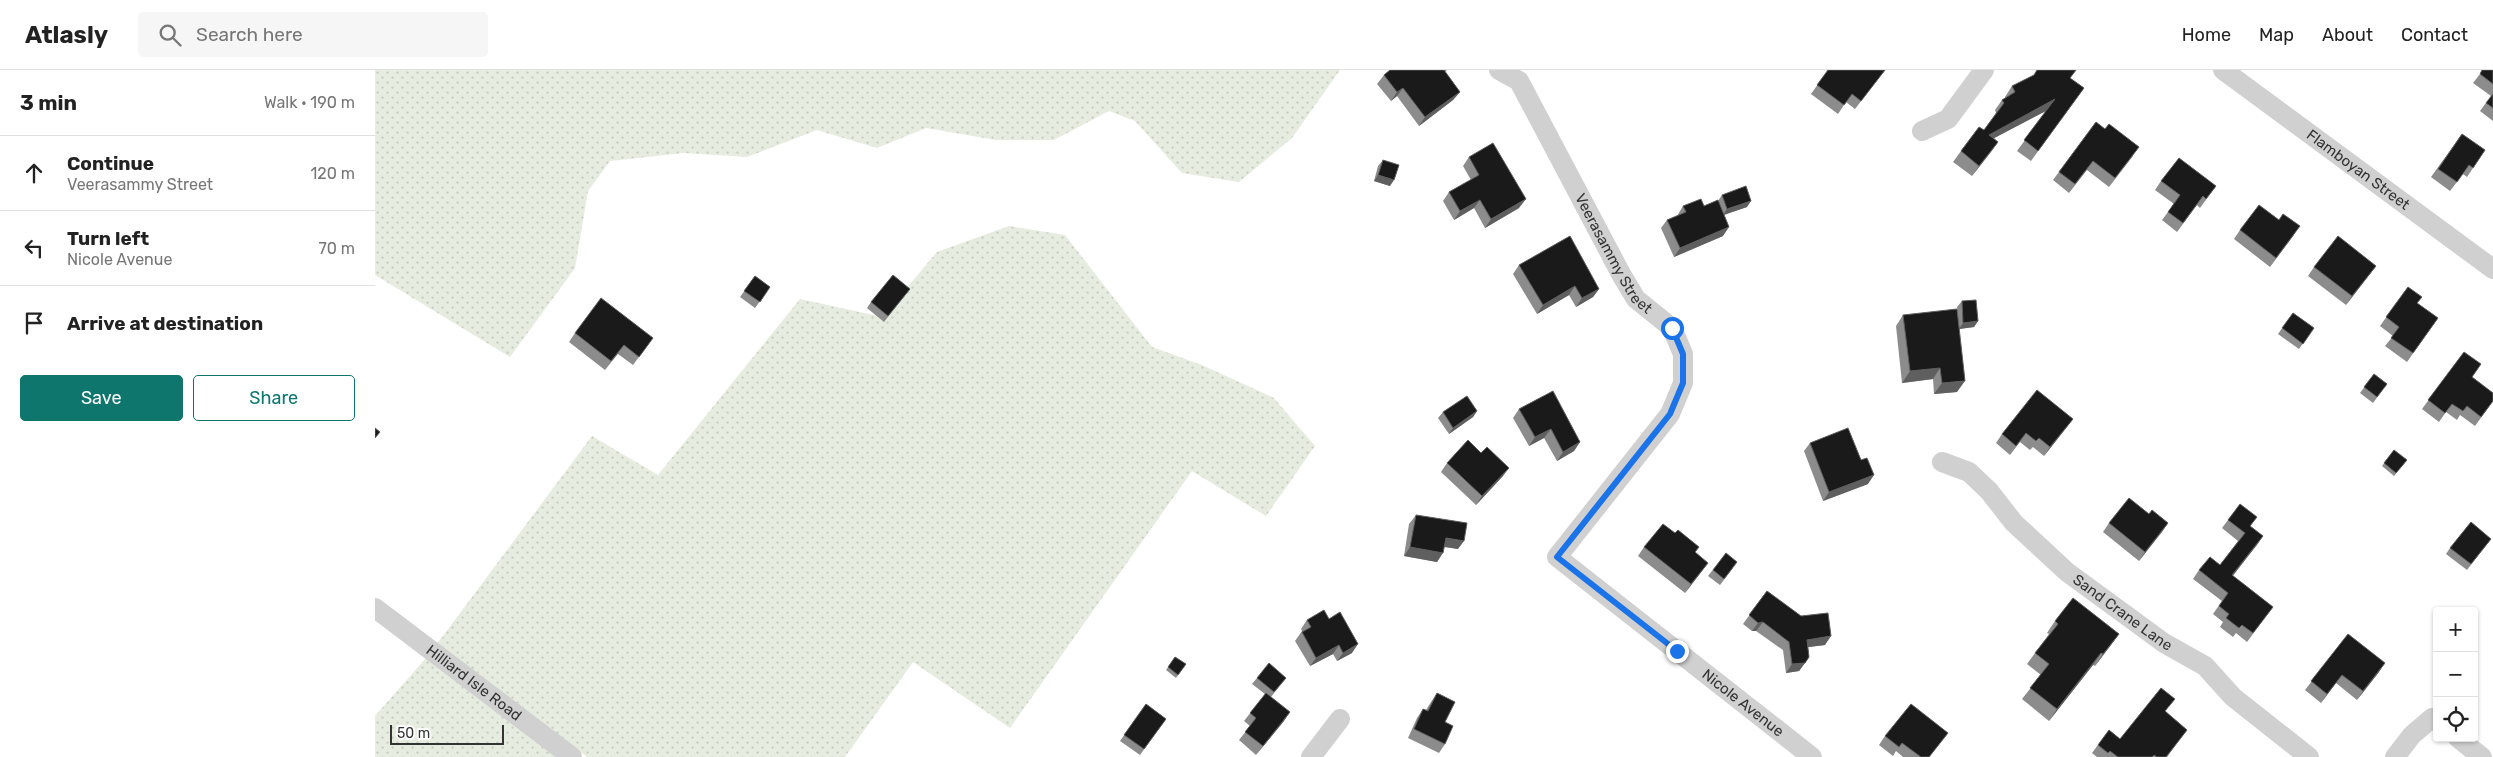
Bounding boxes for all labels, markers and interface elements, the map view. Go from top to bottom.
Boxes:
search box [138,12,488,57]
text: Atlasly [25,21,108,49]
icon: search [156,21,184,49]
text: Search here [196,23,303,46]
text: Home [2182,24,2231,46]
text: Map [2259,24,2294,46]
text: About [2322,24,2373,46]
text: Contact [2401,24,2468,46]
text: 3 min [20,90,77,115]
text: Walk · 190 m [264,93,355,112]
street label: Flamboyan Street [2303,126,2413,214]
text: Continue [67,152,154,175]
icon: ahead [20,159,48,187]
text: 120 m [310,164,355,183]
text: Veerasammy Street [67,175,213,194]
street label: Veerasammy Street [1571,191,1656,318]
text: Turn left [67,227,149,250]
icon: left [20,234,48,262]
text: 70 m [318,239,355,258]
text: Nicole Avenue [67,250,172,269]
icon: arrive [20,309,48,337]
text: Arrive at destination [67,312,263,335]
route start [1661,317,1684,340]
button: Save [20,375,183,421]
button: Share [193,375,355,421]
street label: Sand Crane Lane [2069,570,2175,655]
map controls [2433,607,2478,742]
button: + [2433,607,2478,652]
route end [1666,640,1689,663]
street label: Hilliard Isle Road [423,641,525,725]
button: − [2433,652,2478,697]
street label: Nicole Avenue [1699,665,1787,740]
button: locate [2433,697,2478,742]
scale bar [390,722,504,745]
text: 50 m [397,725,430,742]

